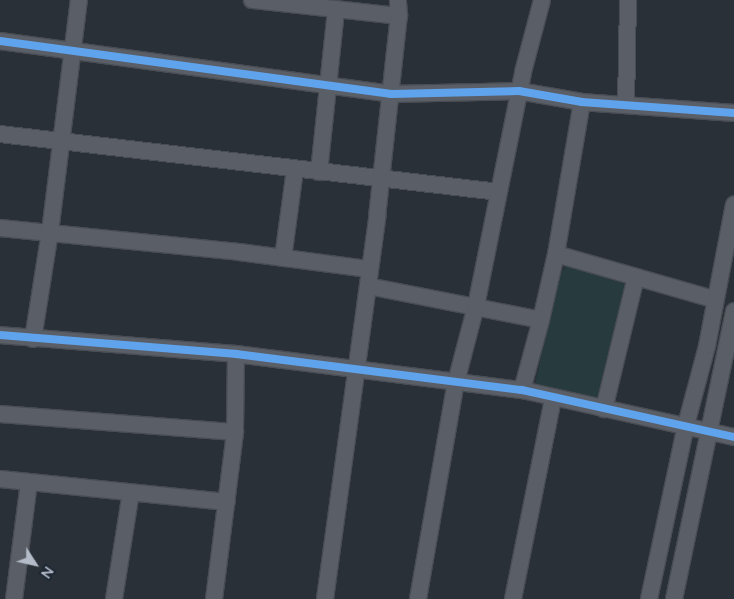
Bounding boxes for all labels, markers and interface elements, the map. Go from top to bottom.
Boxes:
north arrow [10,539,60,589]
text: N [38,564,58,582]

